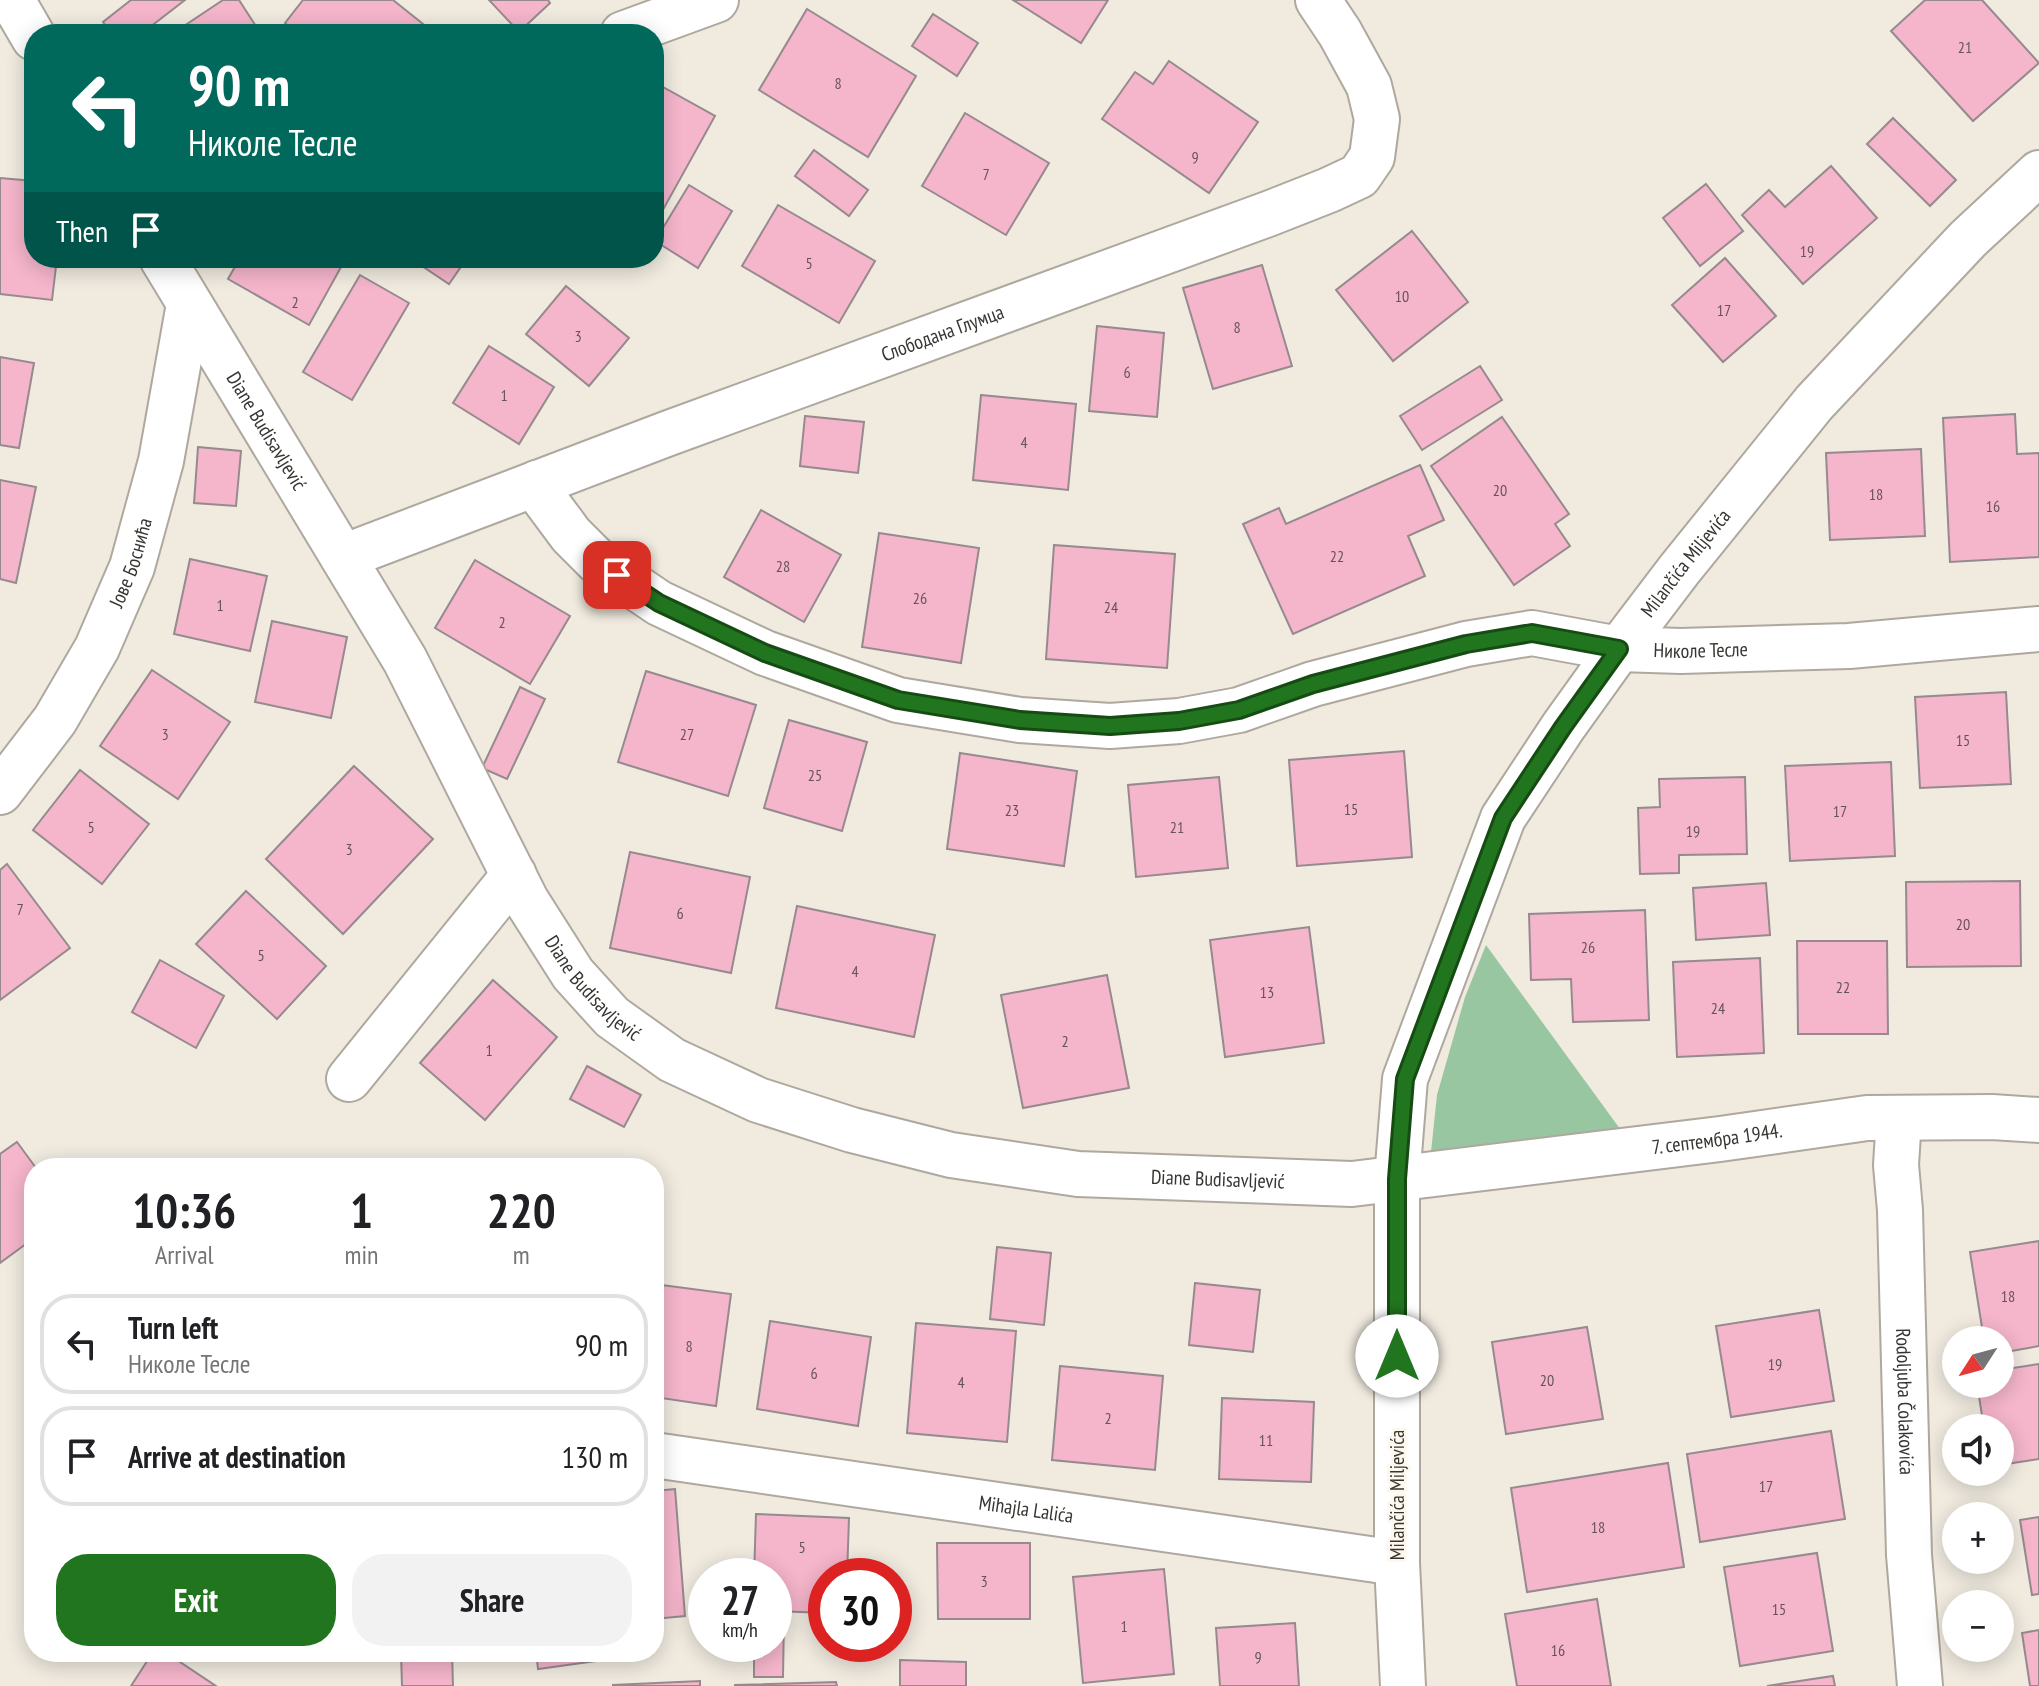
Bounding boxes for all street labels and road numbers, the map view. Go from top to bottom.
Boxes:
street label: Слободана Глумца [878,299,1007,367]
street label: Diane Budisavljević [221,367,312,495]
street label: Milančića Miljevića [1635,504,1736,622]
street label: Јове Боснића [103,515,158,612]
street label: Николе Тесле [1653,636,1748,664]
street label: Diane Budisavljević [539,931,646,1047]
street label: 7. септембра 1944. [1650,1117,1784,1160]
street label: Diane Budisavljević [1150,1164,1285,1195]
street label: Rodoljuba Čolakovića [1890,1328,1920,1475]
street label: Milančića Miljevića [1384,1430,1410,1560]
street label: Mihajla Lalića [977,1489,1075,1529]

